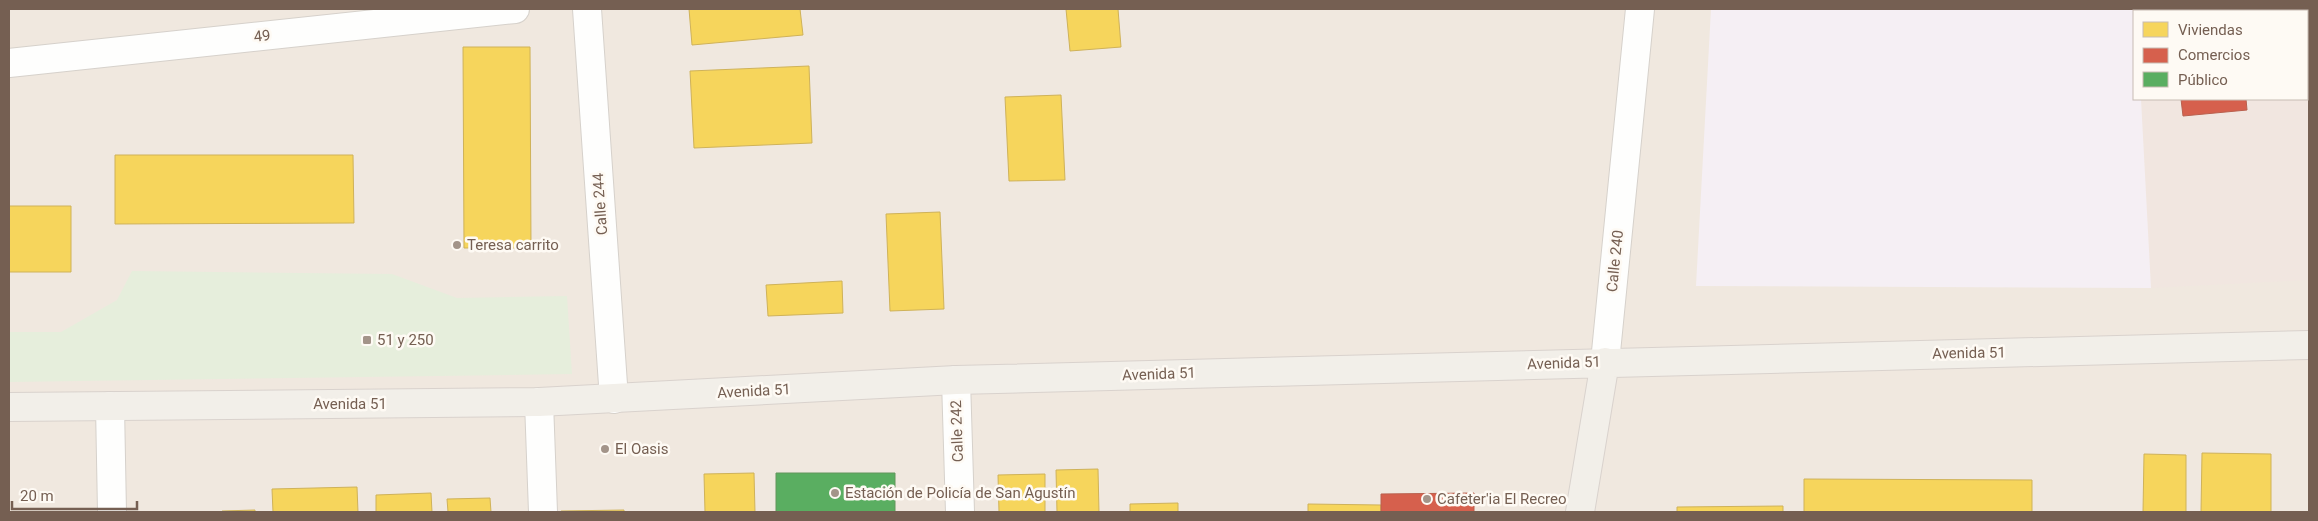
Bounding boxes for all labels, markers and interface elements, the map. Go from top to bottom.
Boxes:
legend [2133,10,2308,100]
text: Viviendas [2178,21,2243,39]
street label: 49 [253,26,271,46]
text: Comercios [2178,46,2250,64]
text: Público [2178,71,2228,89]
street label: Calle 244 [589,172,611,236]
street label: Calle 240 [1603,229,1627,293]
place label: Teresa carrito [467,236,559,254]
marker: Teresa carrito [451,239,463,251]
place label: 51 y 250 [377,331,434,349]
marker: 51 y 250 [361,334,373,346]
street label: Avenida 51 [1932,343,2006,363]
street label: Avenida 51 [1527,353,1601,373]
street label: Avenida 51 [1122,364,1196,384]
street label: Avenida 51 [717,380,791,402]
street label: Avenida 51 [313,395,387,413]
street label: Calle 242 [947,400,967,462]
place label: El Oasis [615,440,669,458]
marker: El Oasis [599,443,611,455]
scale bar [12,478,138,510]
place label: Estación de Policía de San Agustín [845,484,1076,502]
text: 20 m [20,487,54,505]
marker: Estación de Policía de San Agustín [829,487,841,499]
place label: Cafeter'ia El Recreo [1437,490,1567,508]
marker: Cafeter'ia El Recreo [1421,493,1433,505]

